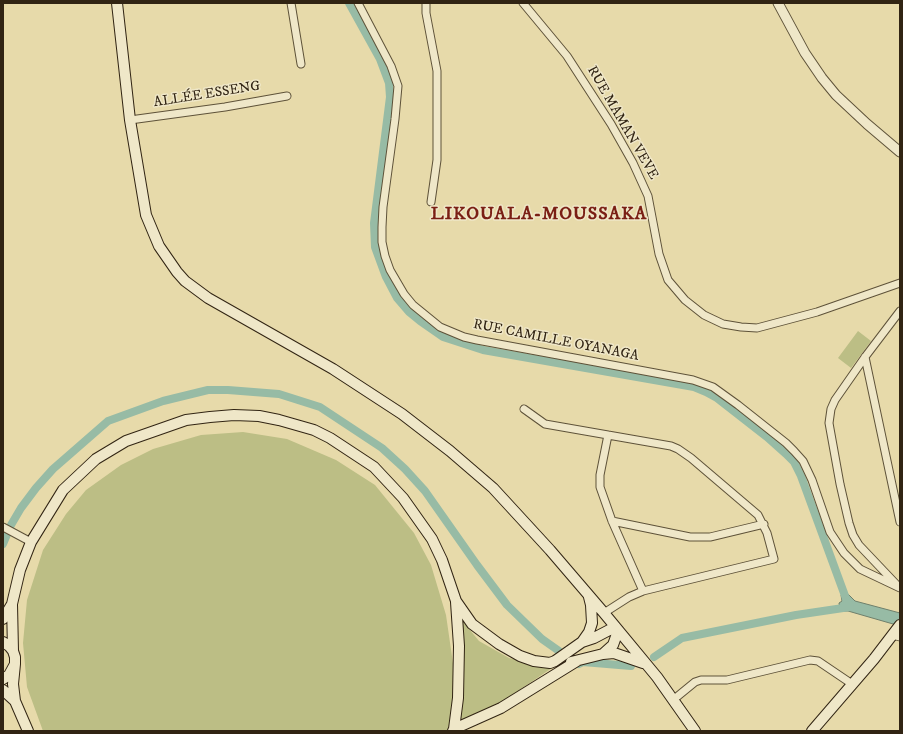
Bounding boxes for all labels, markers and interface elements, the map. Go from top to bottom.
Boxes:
street label: RUE MAMAN VEVE [583,63,661,183]
street label: ALLÉE ESSENG [153,78,261,112]
district label: LIKOUALA-MOUSSAKA [431,204,647,226]
street label: RUE CAMILLE OYANAGA [472,317,640,365]

